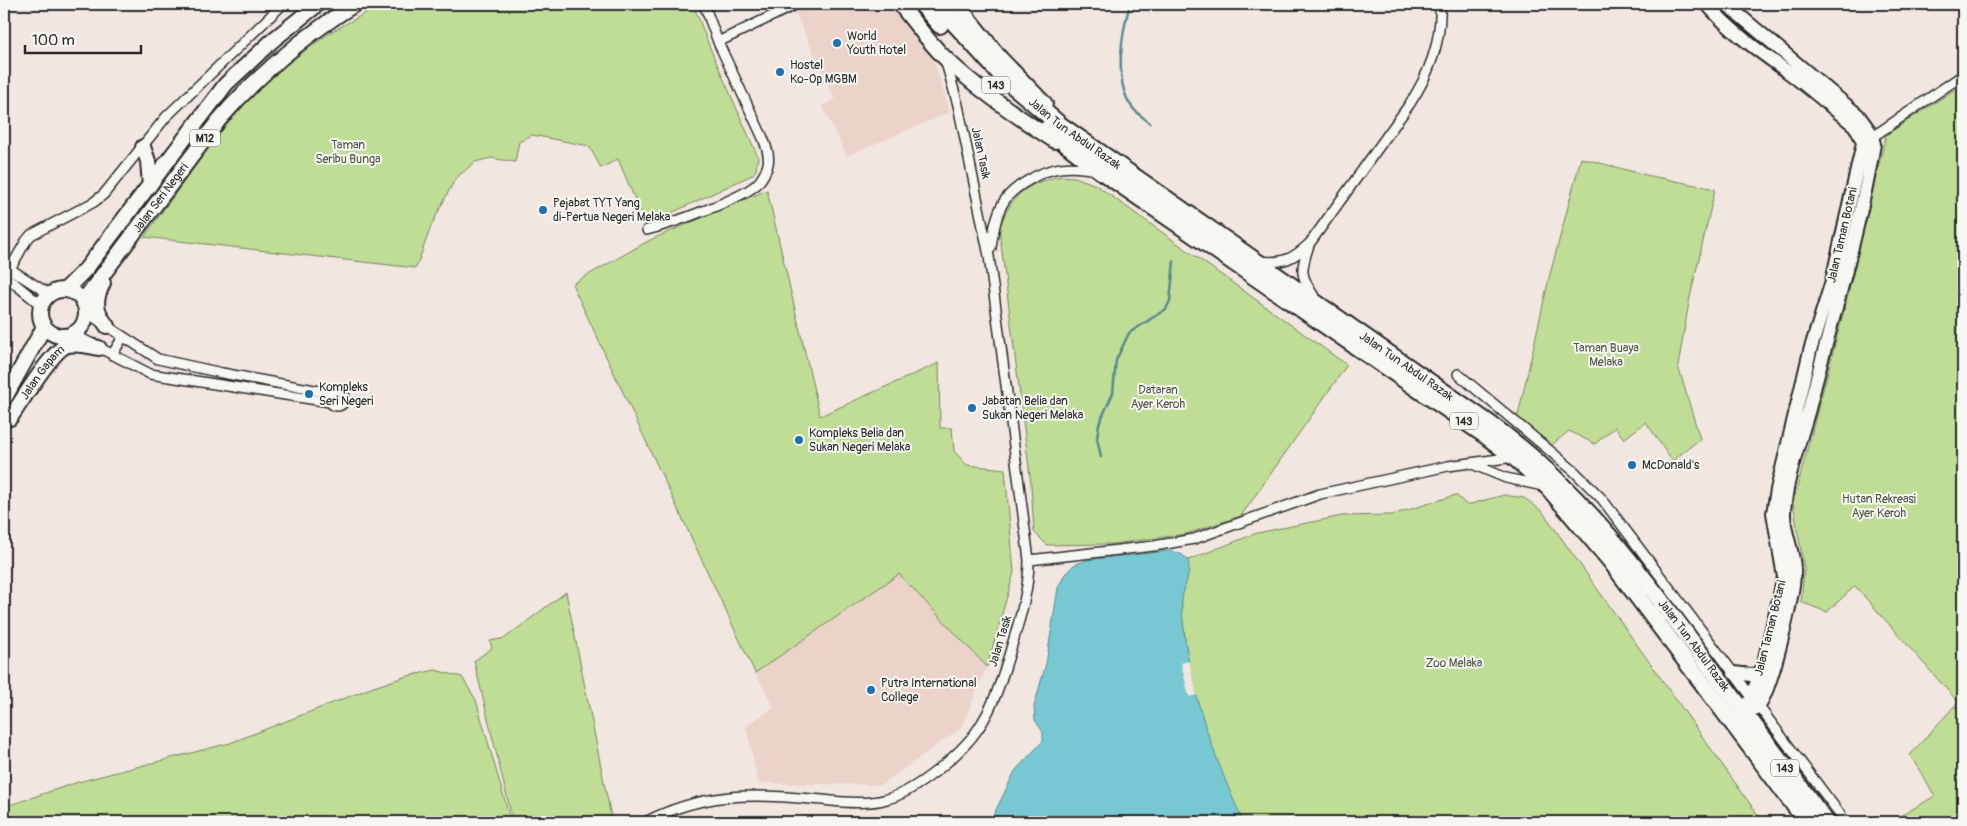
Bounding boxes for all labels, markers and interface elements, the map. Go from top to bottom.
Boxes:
scale bar [25,22,141,54]
place label: World Youth Hotel [846,29,906,58]
text: 100 m [32,31,75,50]
marker: World Youth Hotel [831,37,843,49]
place label: Hostel Ko-Op MGBM [790,58,857,87]
marker: Hostel Ko-Op MGBM [774,66,786,78]
road number: 143 [982,76,1010,94]
street label: Jalan Tun Abdul Razak [1025,95,1124,173]
street label: Jalan Tasik [968,126,993,181]
road number: M12 [190,130,220,146]
park label: Taman Seribu Bunga [315,138,381,167]
street label: Jalan Seri Negeri [130,160,192,236]
street label: Jalan Taman Botani [1824,186,1861,284]
place label: Pejabat TYT Yang di-Pertua Negeri Melaka [553,196,671,225]
marker: Pejabat TYT Yang di-Pertua Negeri Melaka [537,204,549,216]
street label: Jalan Tun Abdul Razak [1356,329,1456,404]
park label: Taman Buaya Melaka [1573,341,1639,370]
street label: Jalan Gapam [17,342,68,403]
place label: Kompleks Seri Negeri [319,380,373,409]
park label: Dataran Ayer Keroh [1131,383,1186,412]
marker: Kompleks Seri Negeri [303,388,315,400]
place label: Jabatan Belia dan Sukan Negeri Melaka [982,394,1084,423]
marker: Jabatan Belia dan Sukan Negeri Melaka [966,402,978,414]
road number: 143 [1450,412,1478,430]
place label: Kompleks Belia dan Sukan Negeri Melaka [809,426,911,455]
marker: Kompleks Belia dan Sukan Negeri Melaka [793,434,805,446]
place label: McDonald's [1642,458,1700,473]
marker: McDonald's [1626,459,1638,471]
park label: Hutan Rekreasi Ayer Keroh [1842,492,1916,521]
street label: Jalan Taman Botani [1751,579,1790,677]
street label: Jalan Tun Abdul Razak [1655,596,1733,695]
street label: Jalan Tasik [986,614,1015,669]
park label: Zoo Melaka [1426,656,1483,671]
place label: Putra International College [881,676,977,705]
marker: Putra International College [865,684,877,696]
road number: 143 [1771,760,1799,776]

